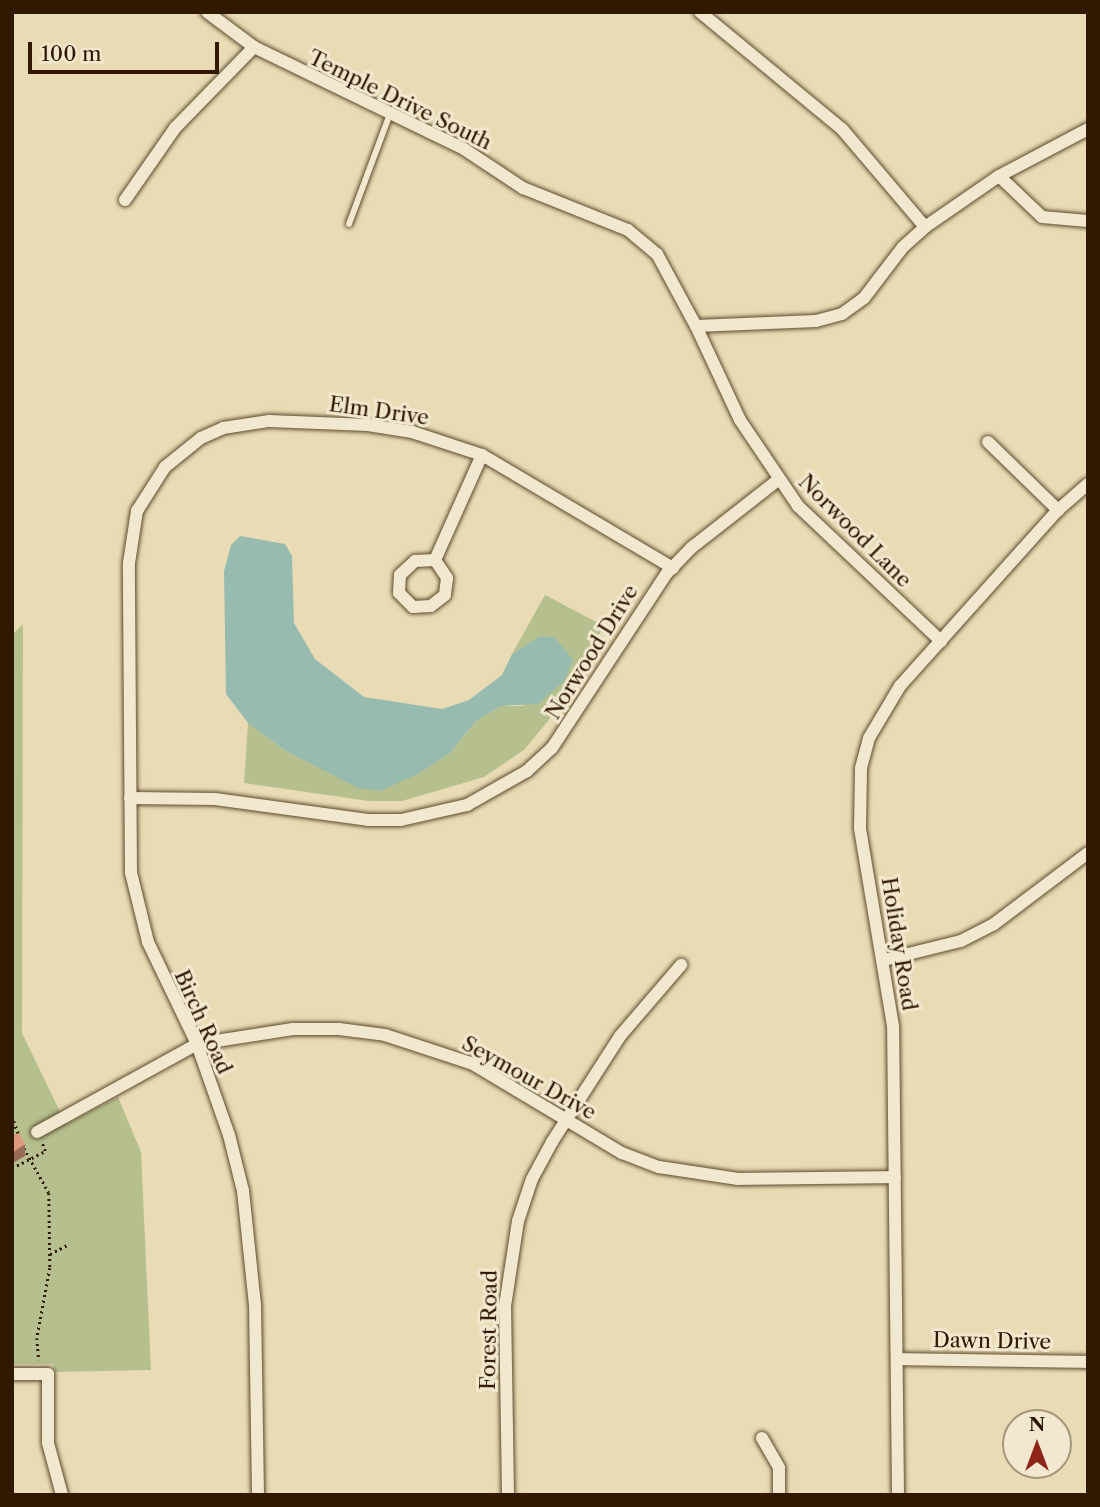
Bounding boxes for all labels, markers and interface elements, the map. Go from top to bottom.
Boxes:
scale bar [32,28,222,72]
text: 100 m [41,41,102,66]
street label: Temple Drive South [304,45,496,155]
street label: Elm Drive [328,392,430,430]
street label: Norwood Lane [793,469,917,593]
street label: Norwood Drive [540,580,644,724]
street label: Holiday Road [876,875,922,1013]
street label: Birch Road [169,966,237,1078]
street label: Seymour Drive [457,1031,601,1125]
street label: Forest Road [475,1270,503,1390]
street label: Dawn Drive [933,1327,1051,1355]
north arrow [1002,1409,1072,1479]
text: N [1029,1413,1045,1436]

